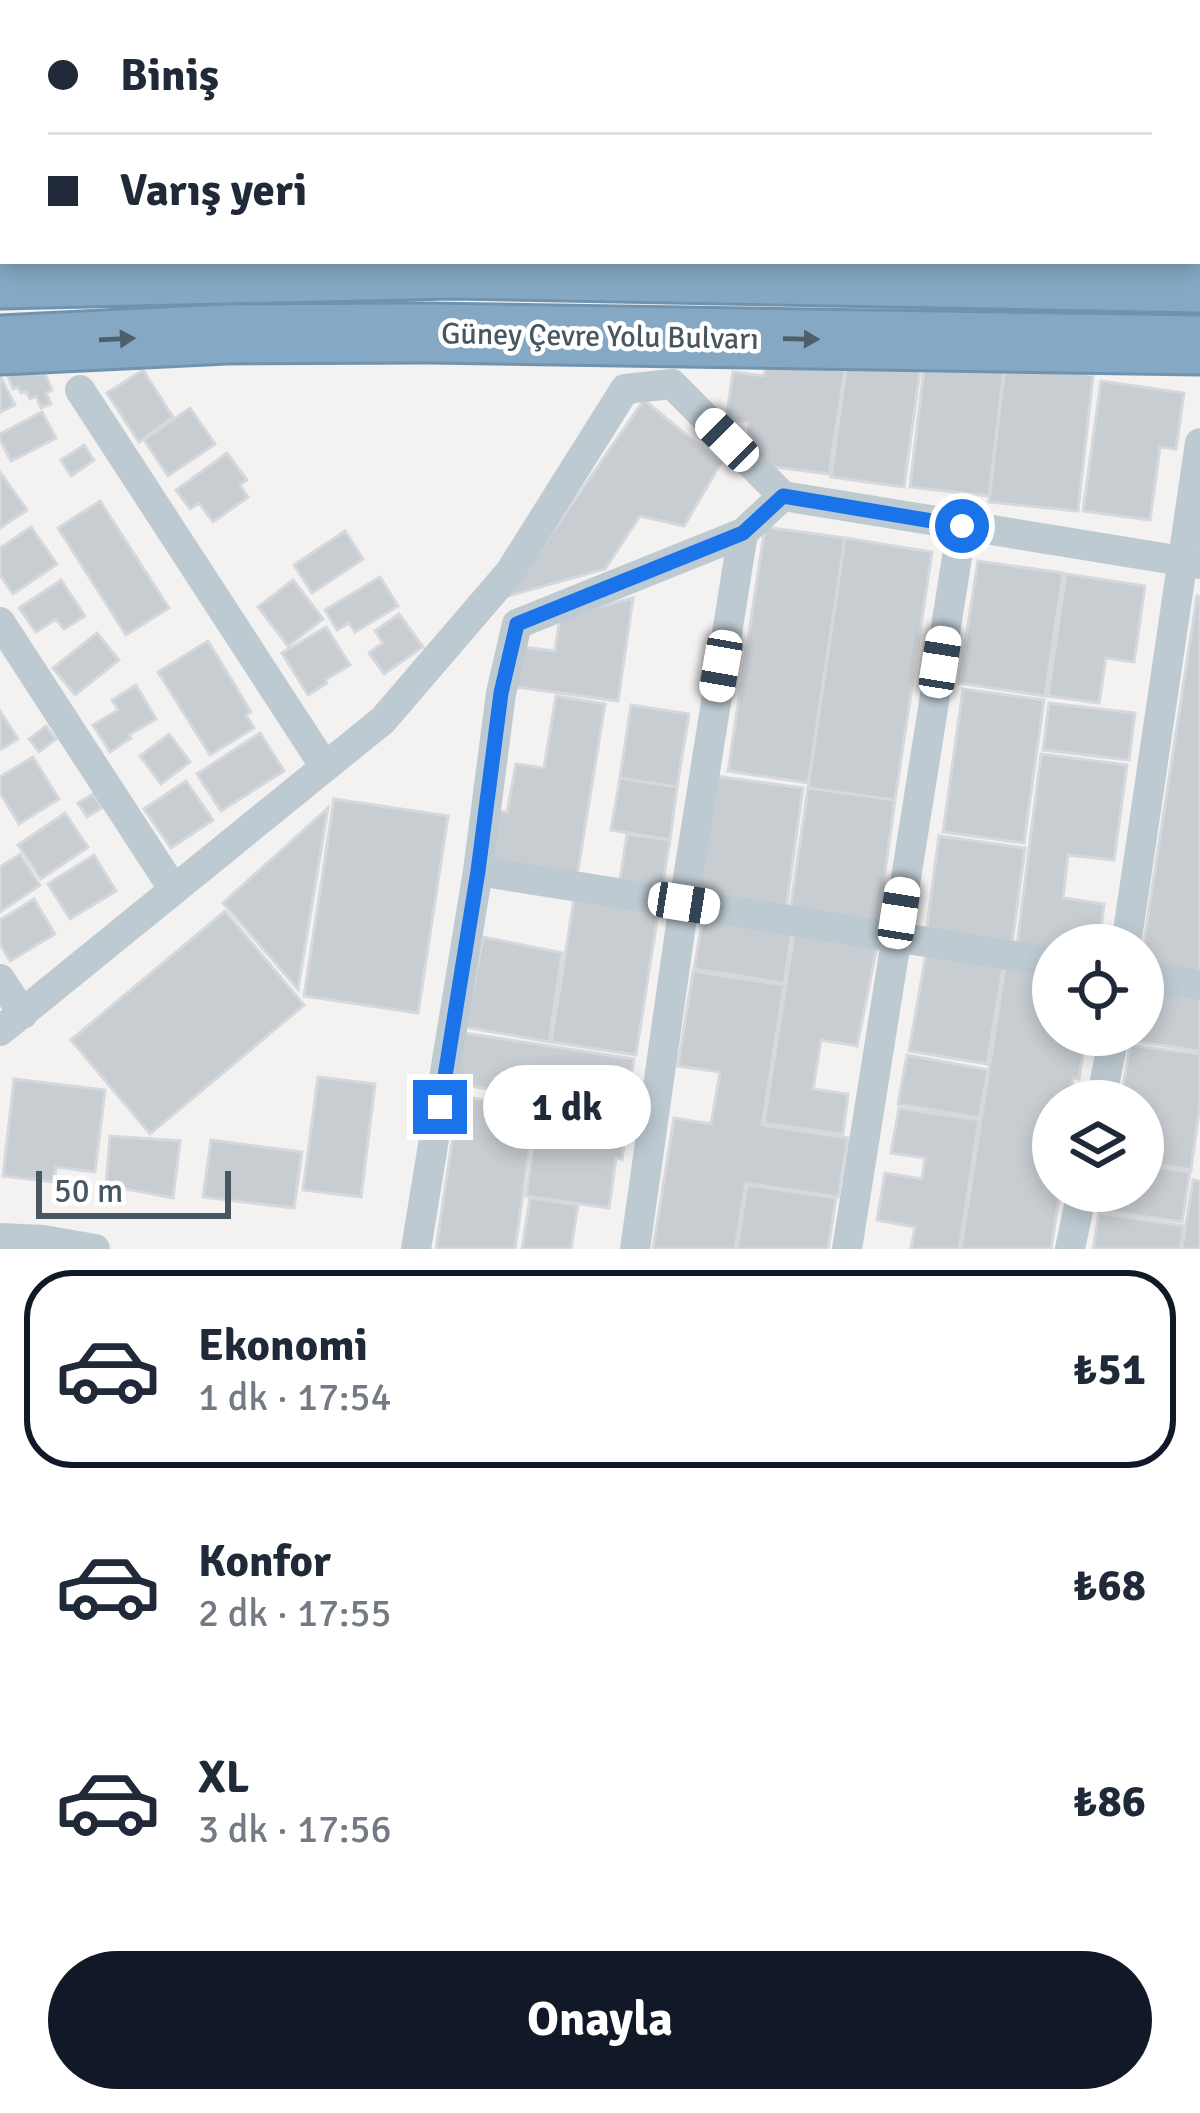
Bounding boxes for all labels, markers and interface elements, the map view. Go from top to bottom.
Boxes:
text: Biniş [120,48,219,103]
text: Varış yeri [120,163,307,218]
street label: Güney Çevre Yolu Bulvarı [441,315,759,358]
one-way arrow [99,329,137,348]
one-way arrow [783,329,821,348]
car [689,402,765,478]
route start [935,499,989,553]
car [917,624,963,700]
car [697,627,745,705]
car [876,875,922,951]
car [646,880,722,926]
map controls [1032,924,1164,1212]
button: locate [1032,924,1164,1056]
callout: 1 dk [482,1065,650,1149]
route end [413,1080,467,1134]
button: layers [1032,1080,1164,1212]
text: 1 dk [531,1083,603,1131]
scale bar [36,1165,231,1218]
text: 50 m [54,1171,123,1212]
icon: car [54,1315,162,1423]
text: Ekonomi [198,1318,368,1373]
text: ₺51 [1073,1342,1146,1397]
text: 1 dk · 17:54 [198,1373,392,1421]
icon: car [54,1531,162,1639]
text: Konfor [198,1534,331,1589]
text: ₺68 [1073,1558,1146,1613]
text: 2 dk · 17:55 [198,1589,392,1637]
icon: car [54,1747,162,1855]
text: XL [198,1750,249,1805]
text: ₺86 [1073,1774,1146,1829]
text: 3 dk · 17:56 [198,1805,392,1853]
button: Onayla [48,1951,1152,2089]

